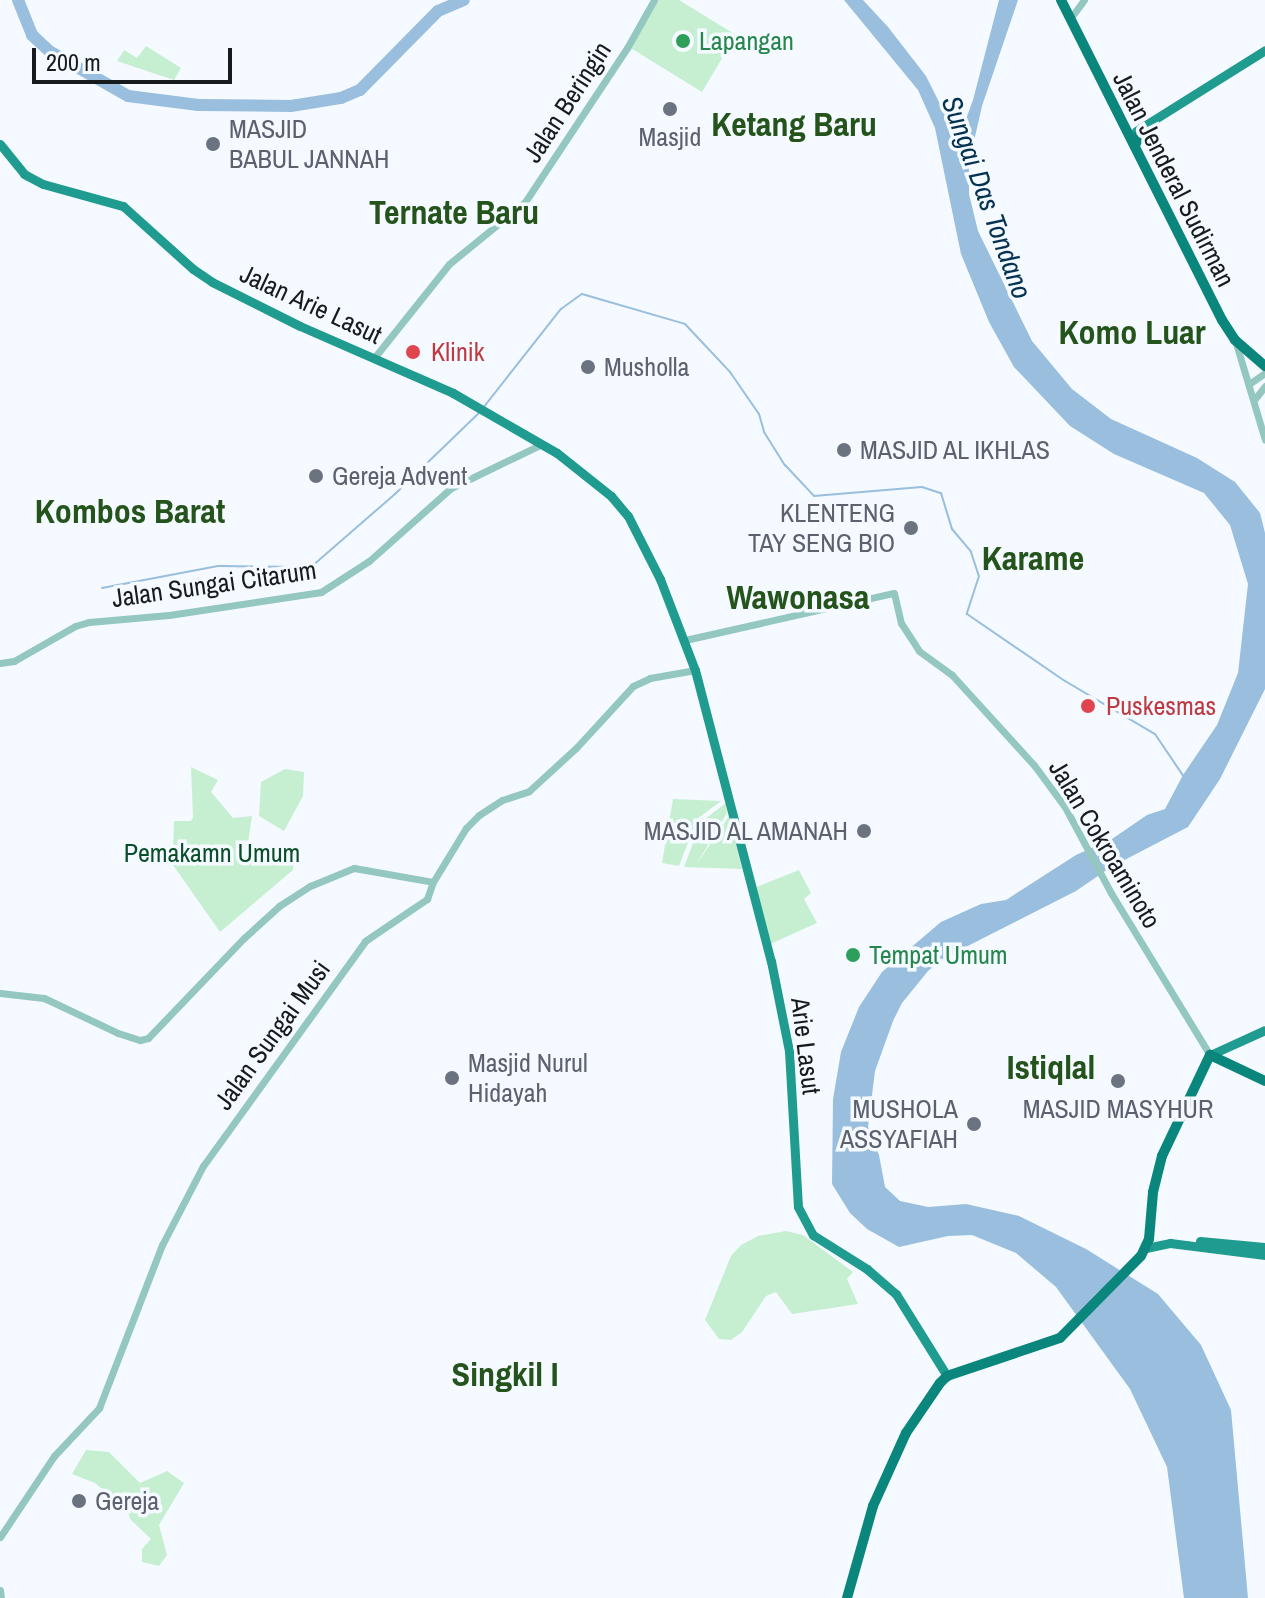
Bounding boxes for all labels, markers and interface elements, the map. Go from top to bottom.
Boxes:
place label: Lapangan [699,25,794,57]
scale bar [36,32,236,82]
marker: Lapangan [674,32,692,50]
street label: Jalan Beringin [516,36,618,168]
text: 200 m [46,46,101,78]
street label: Jalan Jenderal Sudirman [1106,66,1242,292]
water label: Sungai Das Tondano [935,91,1039,303]
marker: Masjid [661,100,679,118]
district label: Ketang Baru [711,105,877,145]
place label: MASJID BABUL JANNAH [229,113,390,174]
place label: Masjid [639,121,701,153]
marker: MASJID BABUL JANNAH [204,135,222,153]
district label: Ternate Baru [369,193,539,233]
street label: Jalan Arie Lasut [235,257,387,351]
district label: Komo Luar [1058,313,1206,353]
place label: Klinik [431,336,484,368]
marker: Klinik [402,341,424,363]
place label: Musholla [604,351,689,383]
marker: Musholla [579,358,597,376]
place label: MASJID AL IKHLAS [860,434,1052,466]
marker: MASJID AL IKHLAS [835,441,853,459]
place label: Gereja Advent [332,460,468,492]
marker: Gereja Advent [307,467,325,485]
district label: Kombos Barat [35,492,225,532]
place label: KLENTENG TAY SENG BIO [748,497,895,558]
marker: KLENTENG TAY SENG BIO [902,519,920,537]
district label: Karame [982,539,1084,579]
street label: Jalan Sungai Citarum [110,554,318,614]
district label: Wawonasa [726,578,870,618]
place label: Puskesmas [1106,690,1216,722]
marker: Puskesmas [1077,695,1099,717]
street label: Jalan Cokroaminoto [1042,754,1168,934]
place label: MASJID AL AMANAH [641,815,848,847]
marker: MASJID AL AMANAH [855,822,873,840]
park label: Pemakamn Umum [124,837,300,869]
place label: Tempat Umum [869,939,1008,971]
marker: Tempat Umum [844,946,862,964]
street label: Jalan Sungai Musi [207,954,337,1116]
street label: Arie Lasut [785,996,827,1096]
place label: Masjid Nurul Hidayah [468,1047,588,1108]
district label: Istiqlal [1007,1048,1095,1088]
marker: Masjid Nurul Hidayah [443,1069,461,1087]
marker: MASJID MASYHUR [1109,1072,1127,1090]
place label: MUSHOLA ASSYAFIAH [840,1093,958,1154]
place label: MASJID MASYHUR [1023,1093,1213,1125]
marker: MUSHOLA ASSYAFIAH [965,1115,983,1133]
district label: Singkil I [452,1355,558,1395]
place label: Gereja [95,1485,159,1517]
marker: Gereja [70,1492,88,1510]

